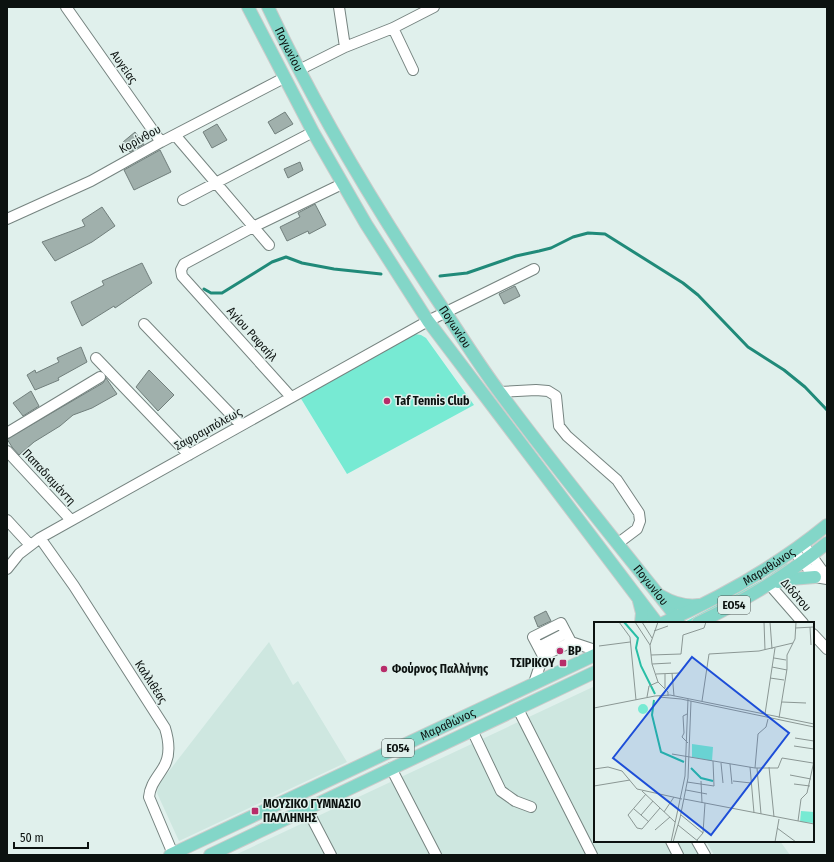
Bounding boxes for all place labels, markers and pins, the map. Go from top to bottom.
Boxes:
place label: Taf Tennis Club [395,394,470,408]
marker: Taf Tennis Club [382,396,392,406]
place label: BP [568,644,582,658]
marker: BP [555,646,565,656]
place label: ΤΣΙΡΙΚΟΥ [510,656,555,670]
marker: ΤΣΙΡΙΚΟΥ [558,658,568,668]
place label: Φούρνος Παλλήνης [392,661,489,676]
marker: Φούρνος Παλλήνης [379,664,389,674]
place label: ΜΟΥΣΙΚΟ ΓΥΜΝΑΣΙΟ ΠΑΛΛΗΝΗΣ [263,797,361,825]
marker: ΜΟΥΣΙΚΟ ΓΥΜΝΑΣΙΟ ΠΑΛΛΗΝΗΣ [250,806,260,816]

